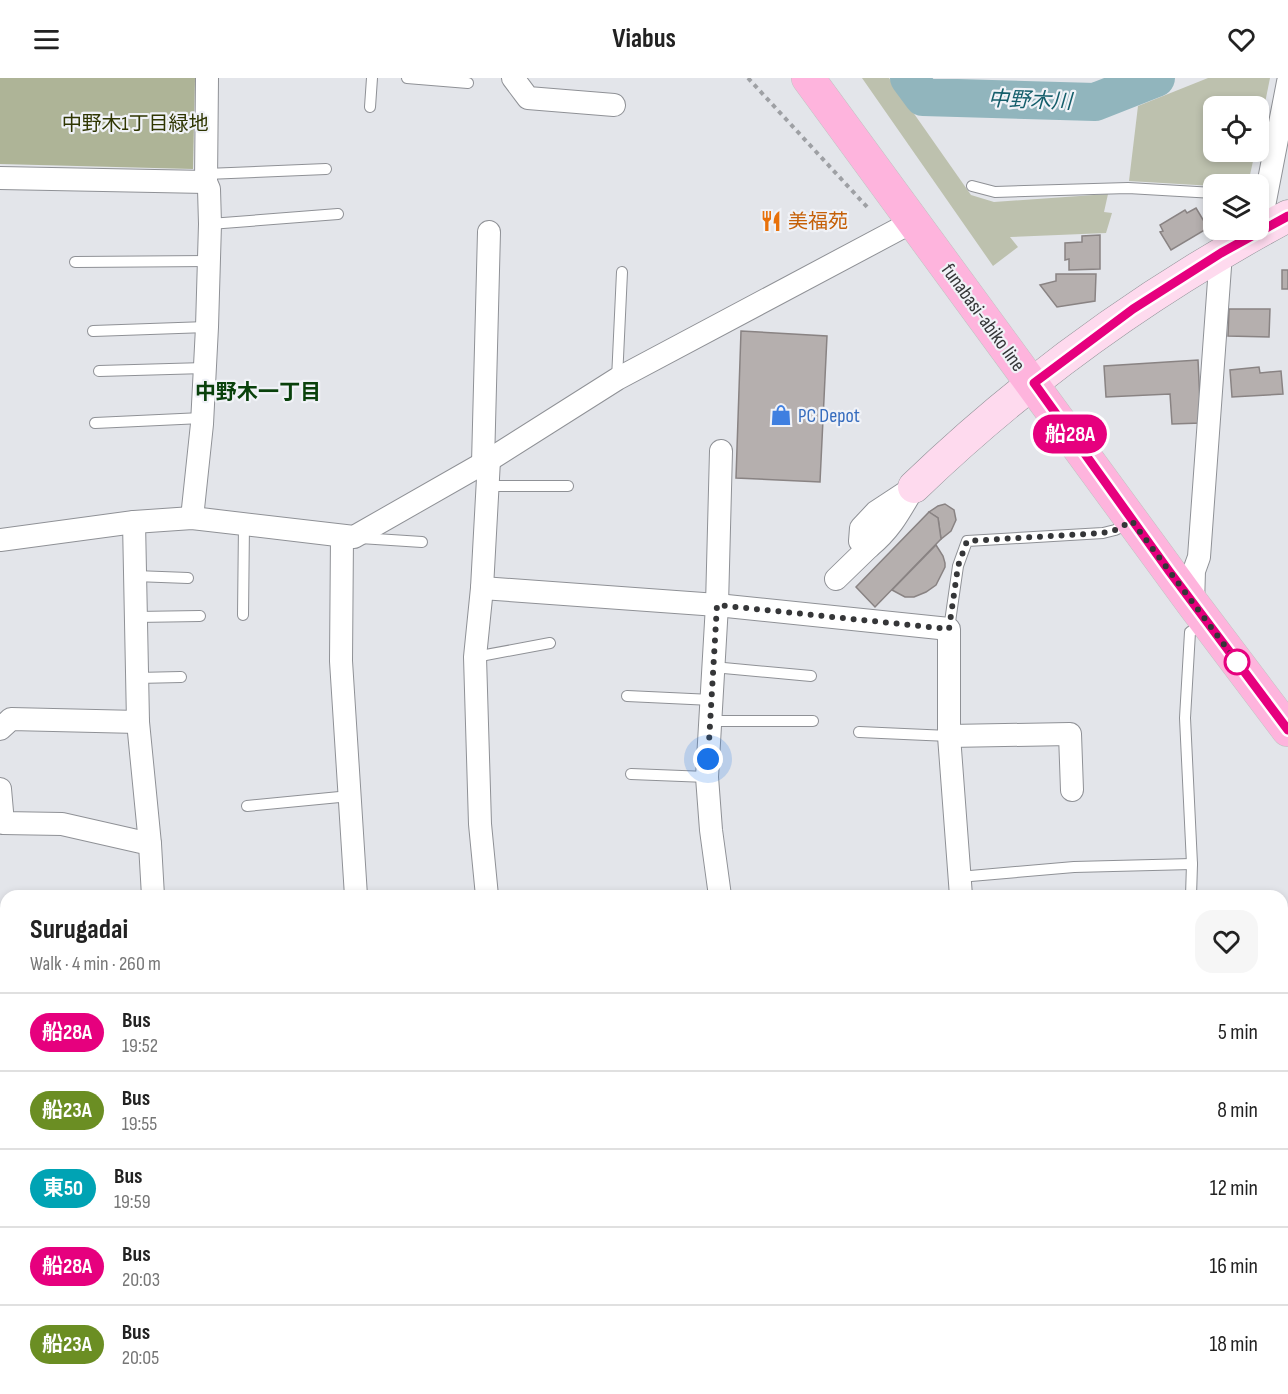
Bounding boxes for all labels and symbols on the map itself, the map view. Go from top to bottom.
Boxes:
water label: 中野木川 [988,87,1074,115]
park label: 中野木1丁目緑地 [62,112,209,136]
restaurant icon: 美福苑 [759,209,783,233]
place label: 美福苑 [788,210,848,234]
street label: funabasi-abiko line [936,259,1030,376]
district label: 中野木一丁目 [195,380,321,405]
shop icon: PC Depot [769,403,793,427]
place label: PC Depot [798,404,860,428]
line badge: 船28A [1028,414,1112,454]
unlabelled marker [1224,649,1250,675]
your location [693,744,723,774]

